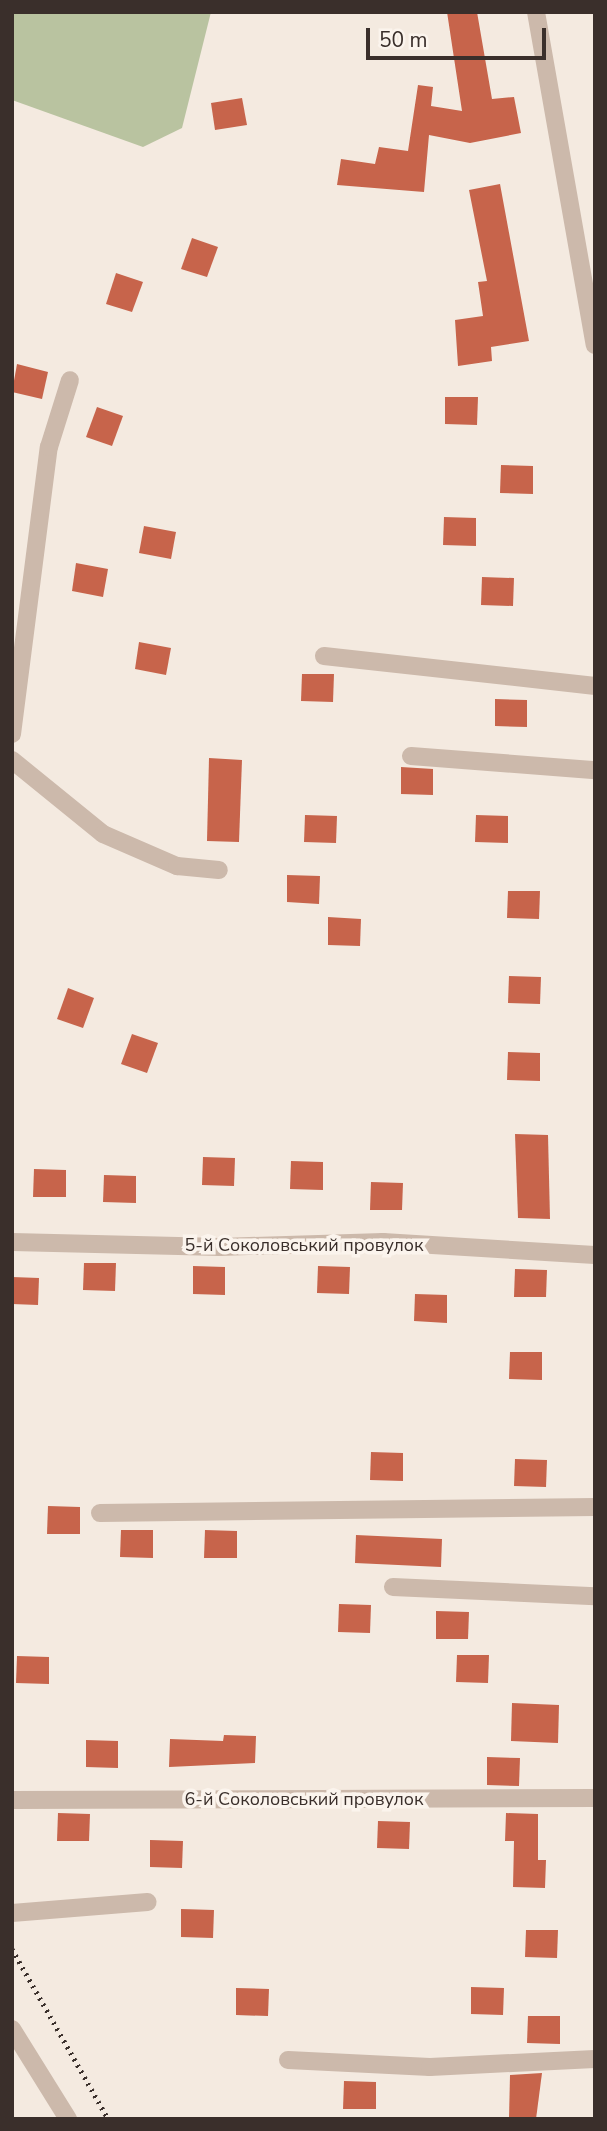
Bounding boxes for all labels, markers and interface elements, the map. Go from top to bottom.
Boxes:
scale bar [369,14,549,58]
text: 50 m [379,26,428,54]
street label: 5-й Соколовський провулок [185,1234,423,1256]
street label: 6-й Соколовський провулок [185,1788,423,1810]

